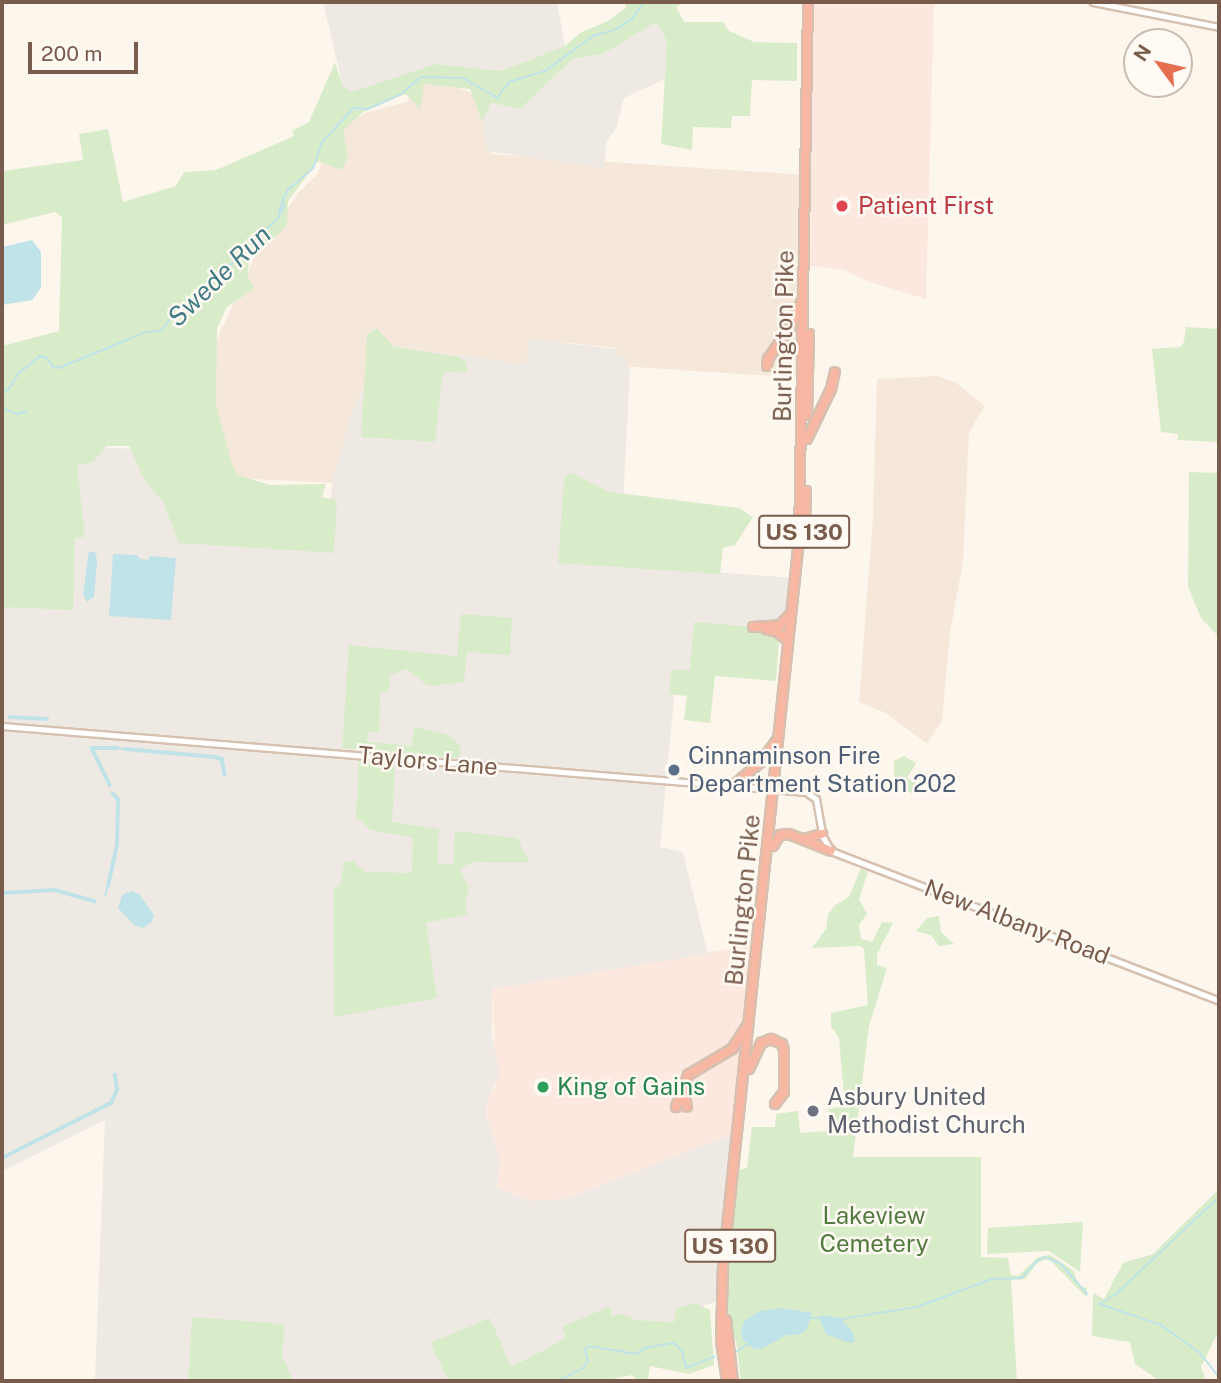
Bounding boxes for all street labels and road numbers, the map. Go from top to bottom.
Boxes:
street label: Burlington Pike [768,250,800,422]
road number: US 130 [757,512,851,552]
street label: Taylors Lane [357,741,499,781]
street label: Burlington Pike [720,813,766,987]
street label: New Albany Road [920,873,1114,971]
road number: US 130 [683,1226,777,1266]

